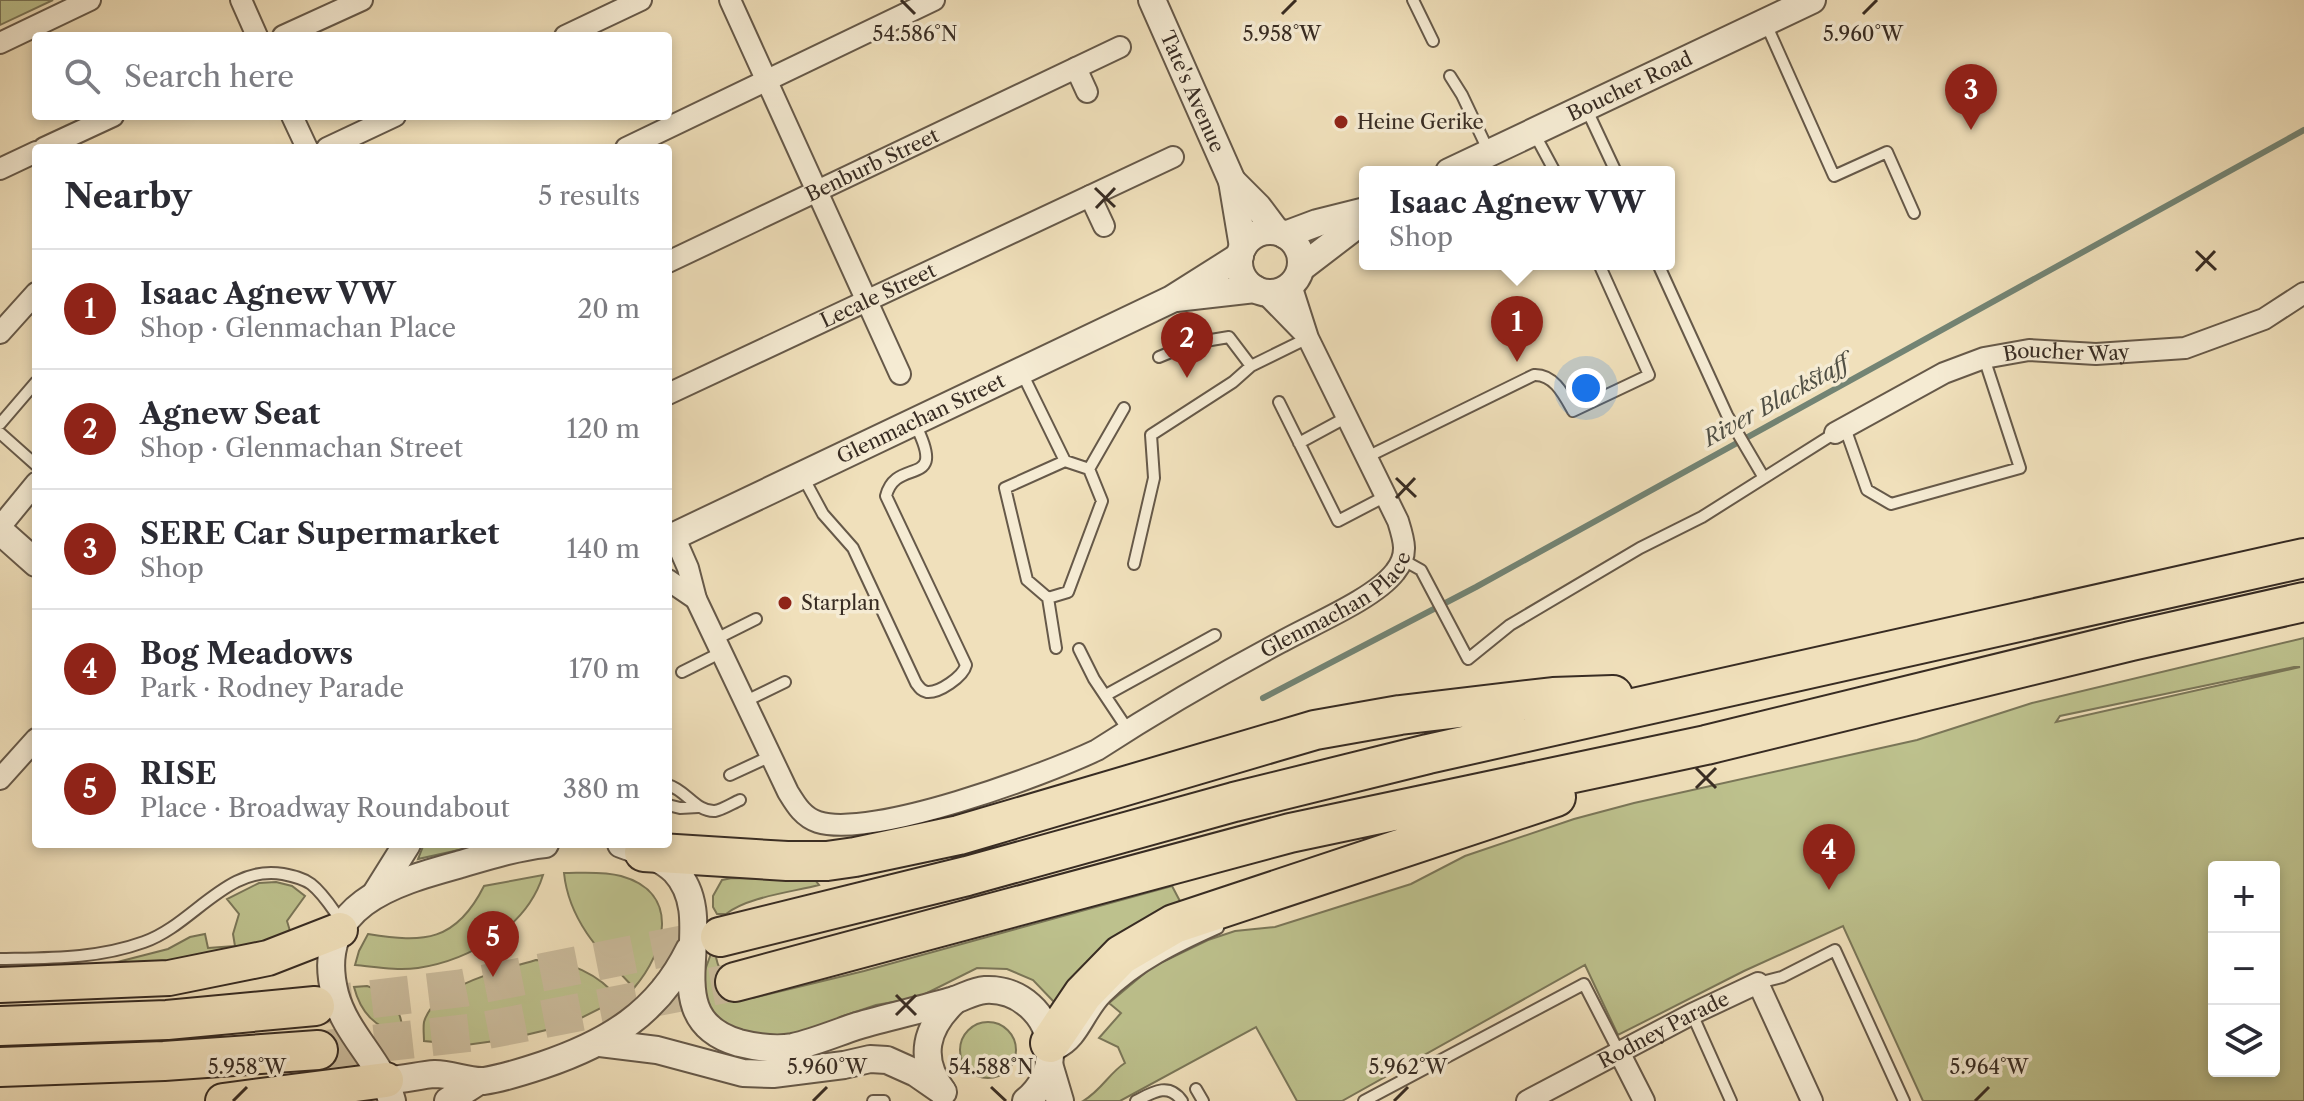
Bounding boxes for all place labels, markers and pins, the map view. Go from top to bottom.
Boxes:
pin: 3 [1945,64,1997,130]
place label: Heine Gerike [1357,110,1484,134]
marker: Heine Gerike [1332,113,1350,131]
pin: 1 [1491,296,1543,362]
pin: 2 [1161,312,1213,378]
place label: Starplan [801,591,881,615]
marker: Starplan [776,594,794,612]
pin: 4 [1803,824,1855,890]
pin: 5 [467,911,519,977]

